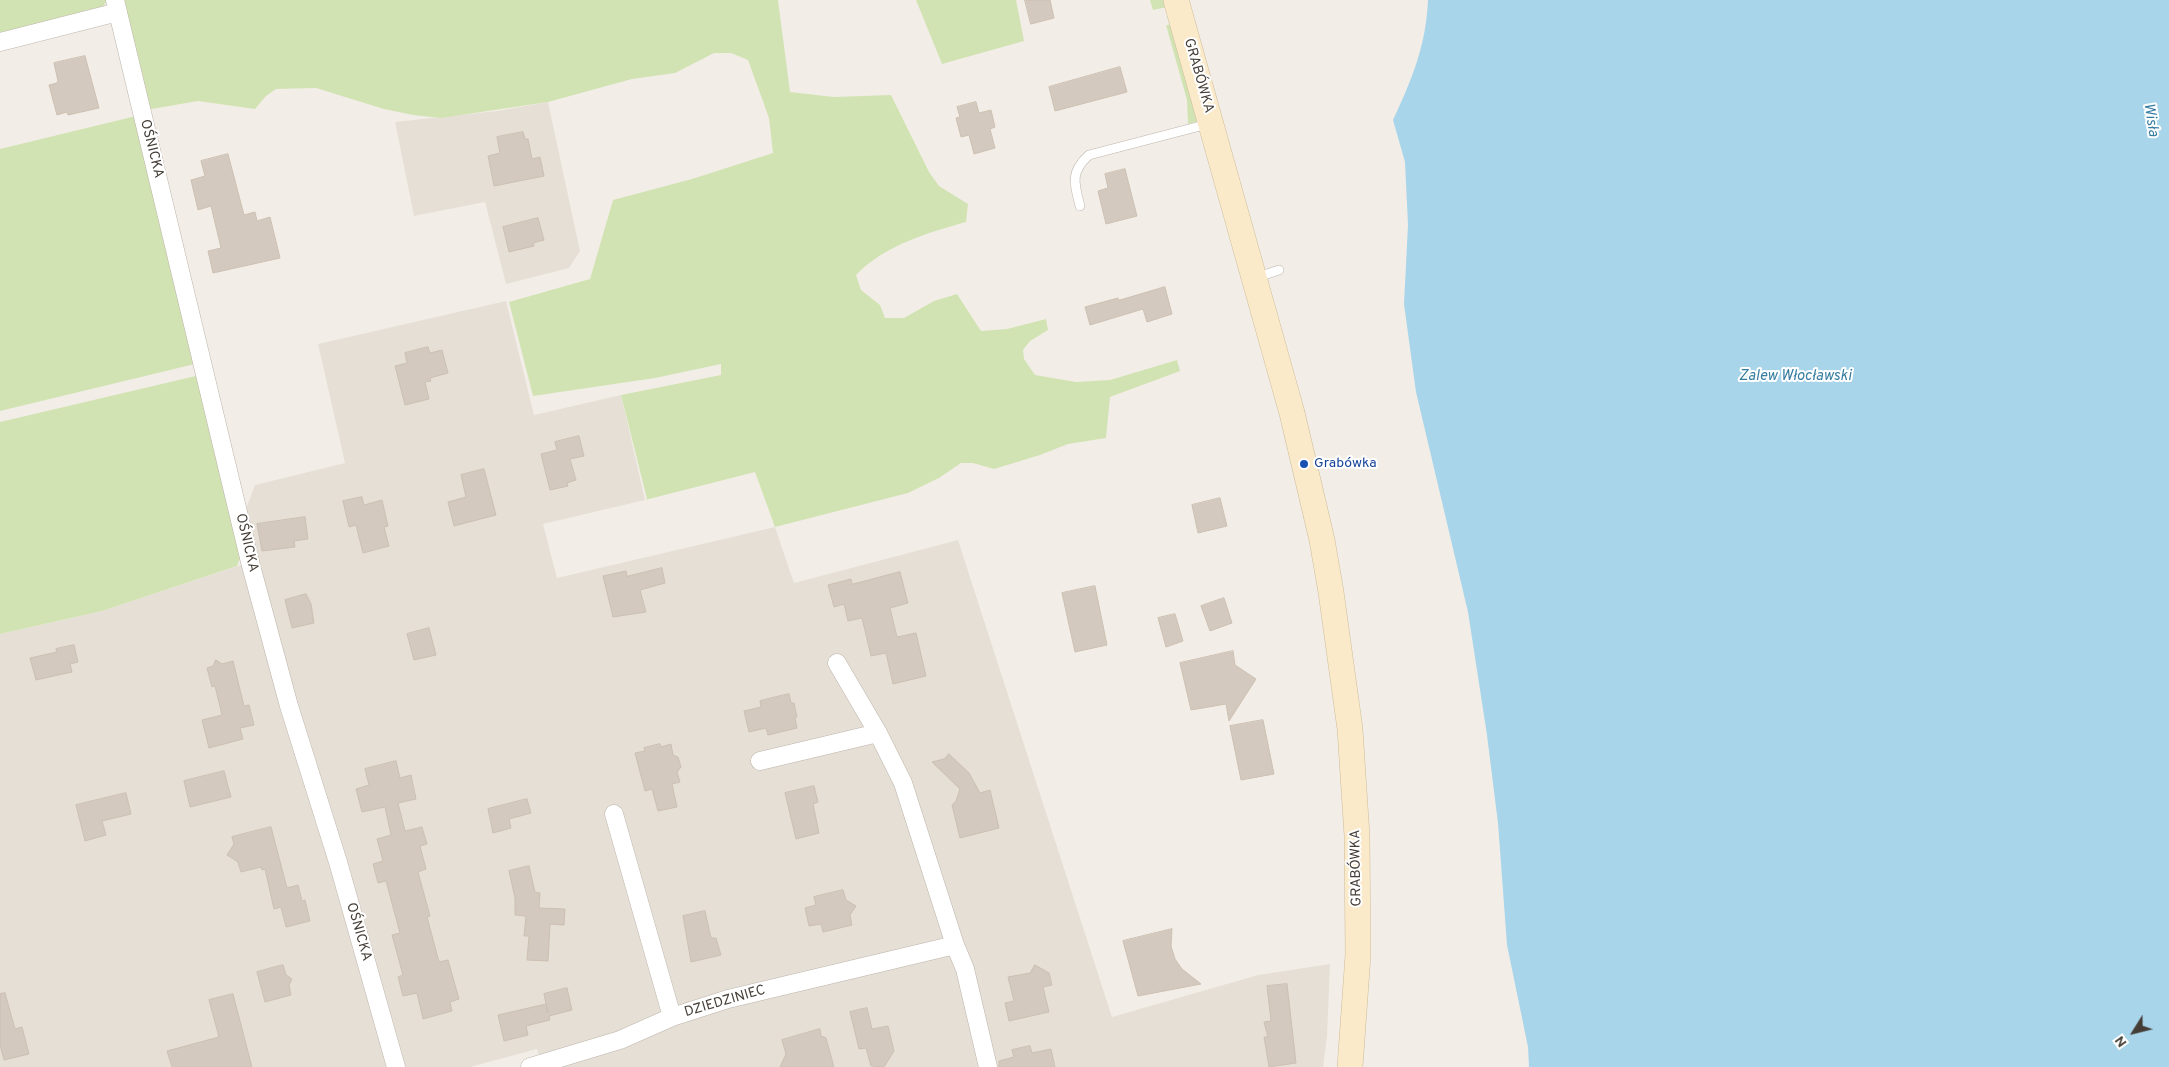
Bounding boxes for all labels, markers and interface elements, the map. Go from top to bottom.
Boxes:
street label: GRABÓWKA [1179,37,1217,115]
water label: Wisła [2138,102,2162,138]
street label: OŚNICKA [136,118,166,180]
water label: Zalew Włocławski [1739,368,1851,386]
place label: Grabówka [1314,456,1377,472]
marker: Grabówka [1298,458,1310,470]
street label: OŚNICKA [231,512,261,574]
street label: GRABÓWKA [1348,829,1366,907]
street label: OŚNICKA [342,901,374,963]
street label: DZIEDZINIEC [683,982,767,1022]
north arrow [2109,1007,2159,1057]
text: N [2112,1032,2131,1050]

